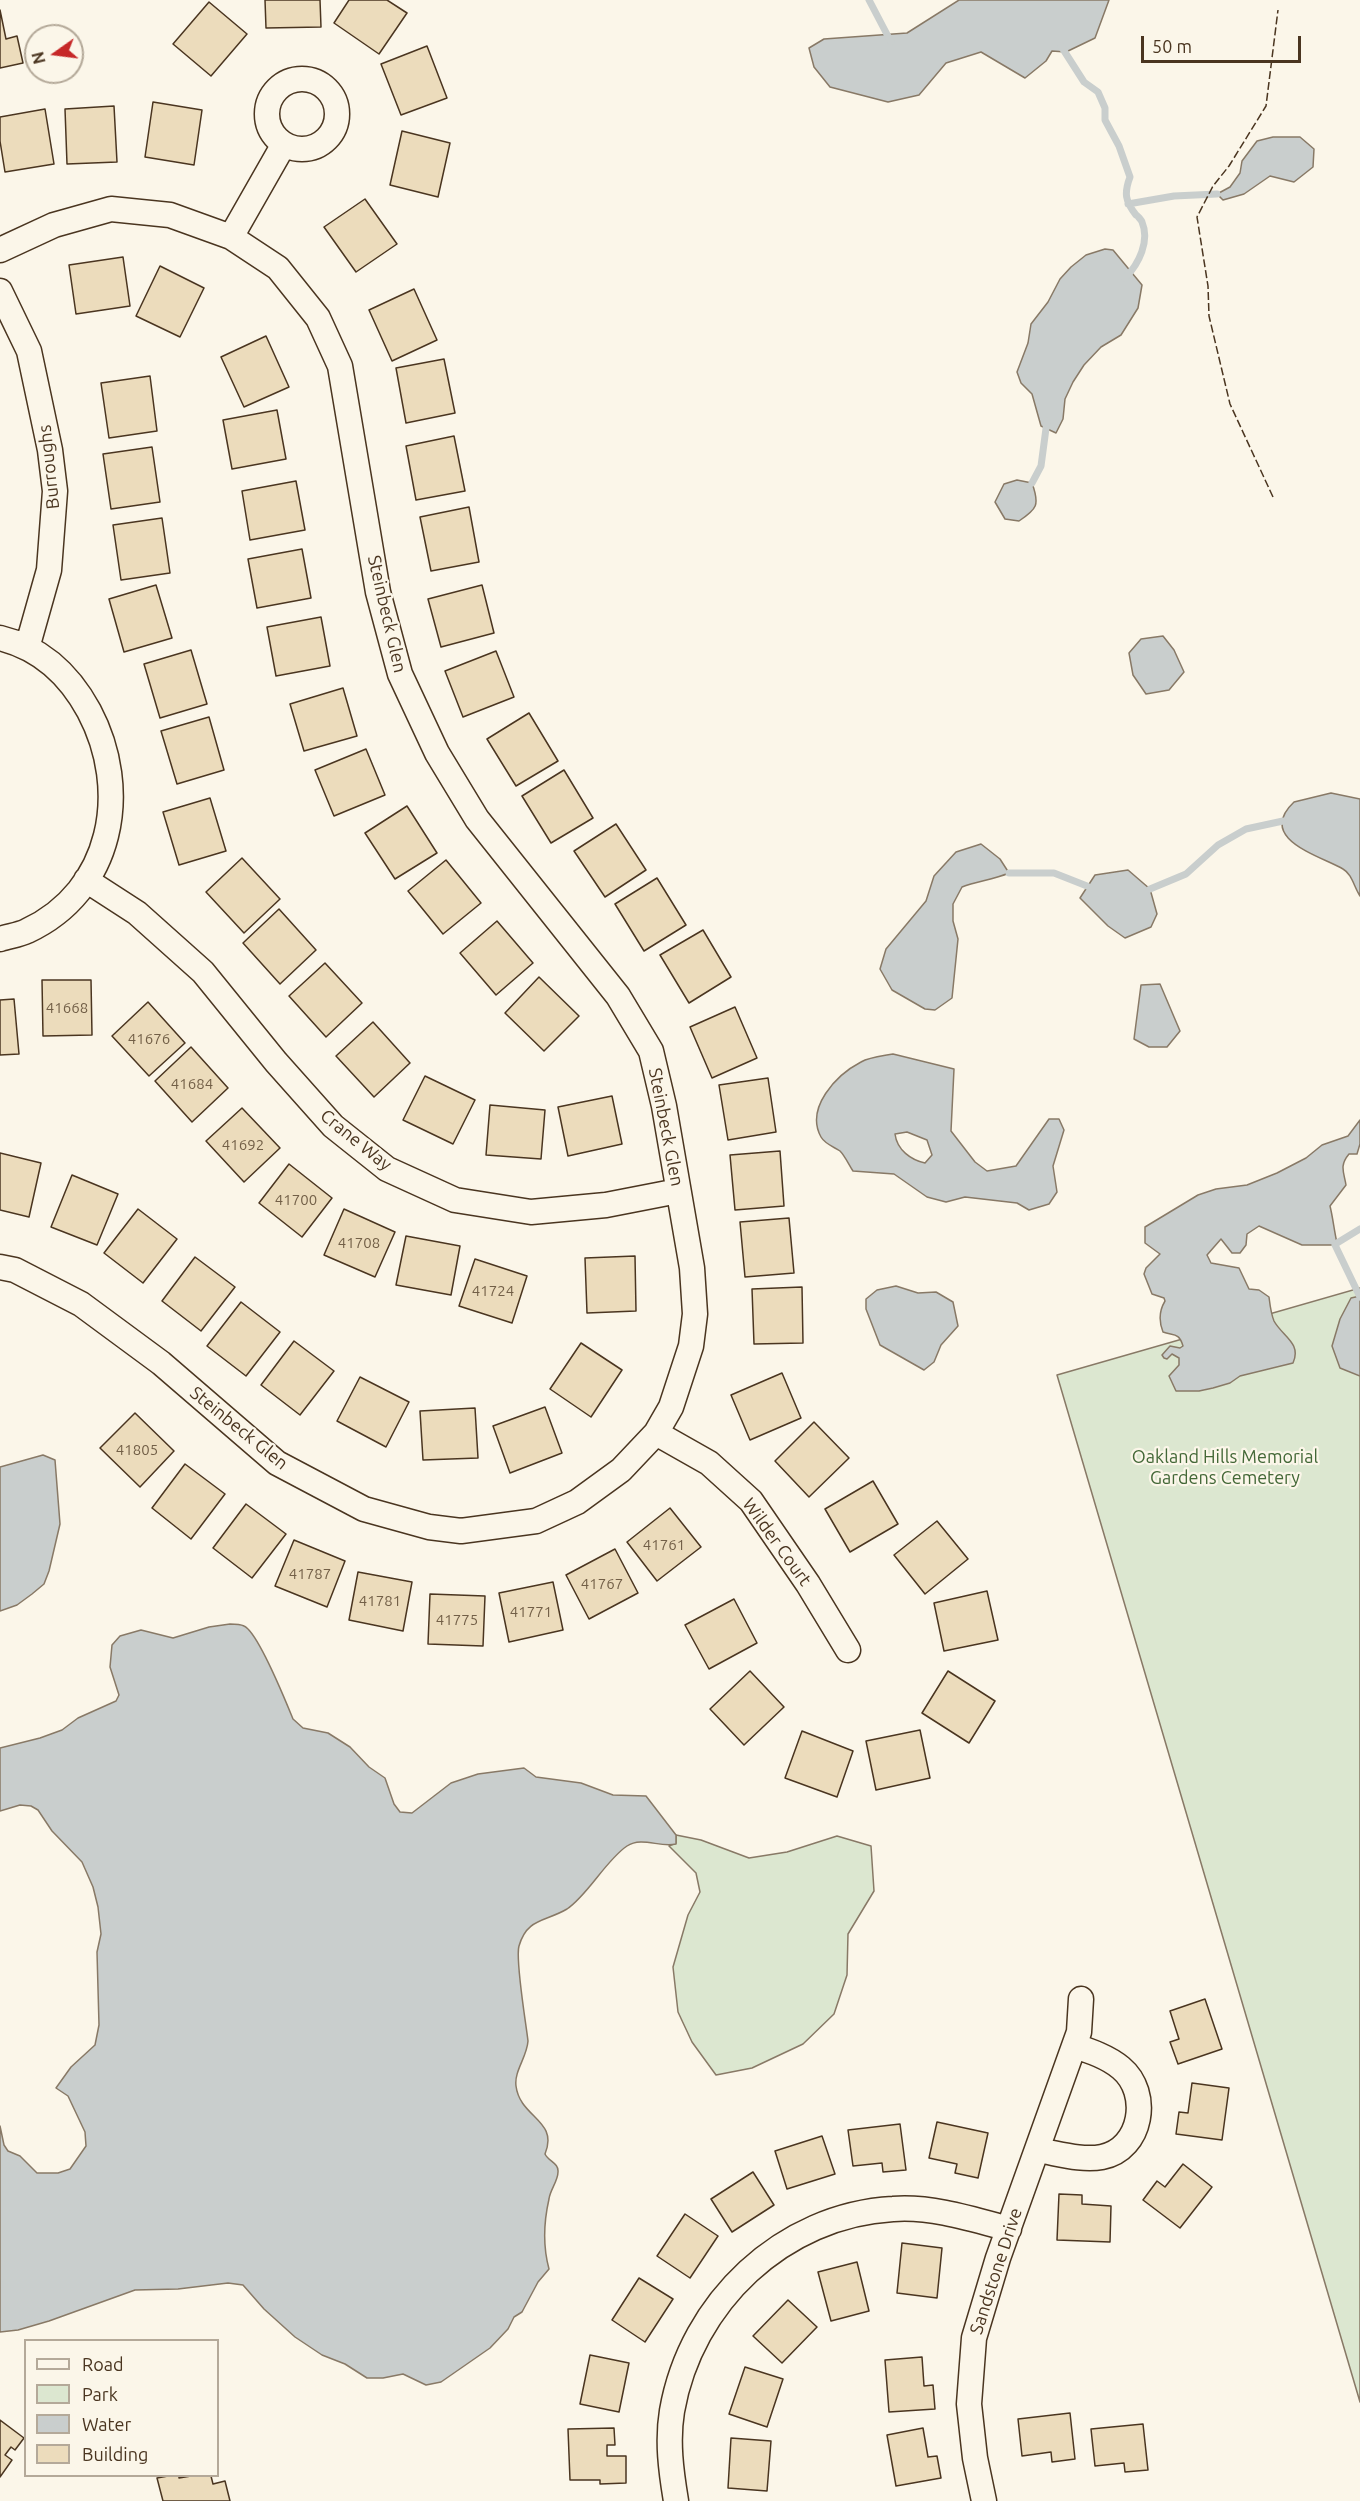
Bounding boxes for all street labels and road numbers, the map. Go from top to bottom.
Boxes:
street label: Burroughs [34,424,64,510]
street label: Steinbeck Glen [363,553,411,675]
street label: Steinbeck Glen [644,1066,688,1188]
street label: Crane Way [316,1105,396,1175]
street label: Steinbeck Glen [186,1382,292,1474]
street label: Wilder Court [738,1494,816,1590]
street label: Sandstone Drive [965,2205,1027,2337]

